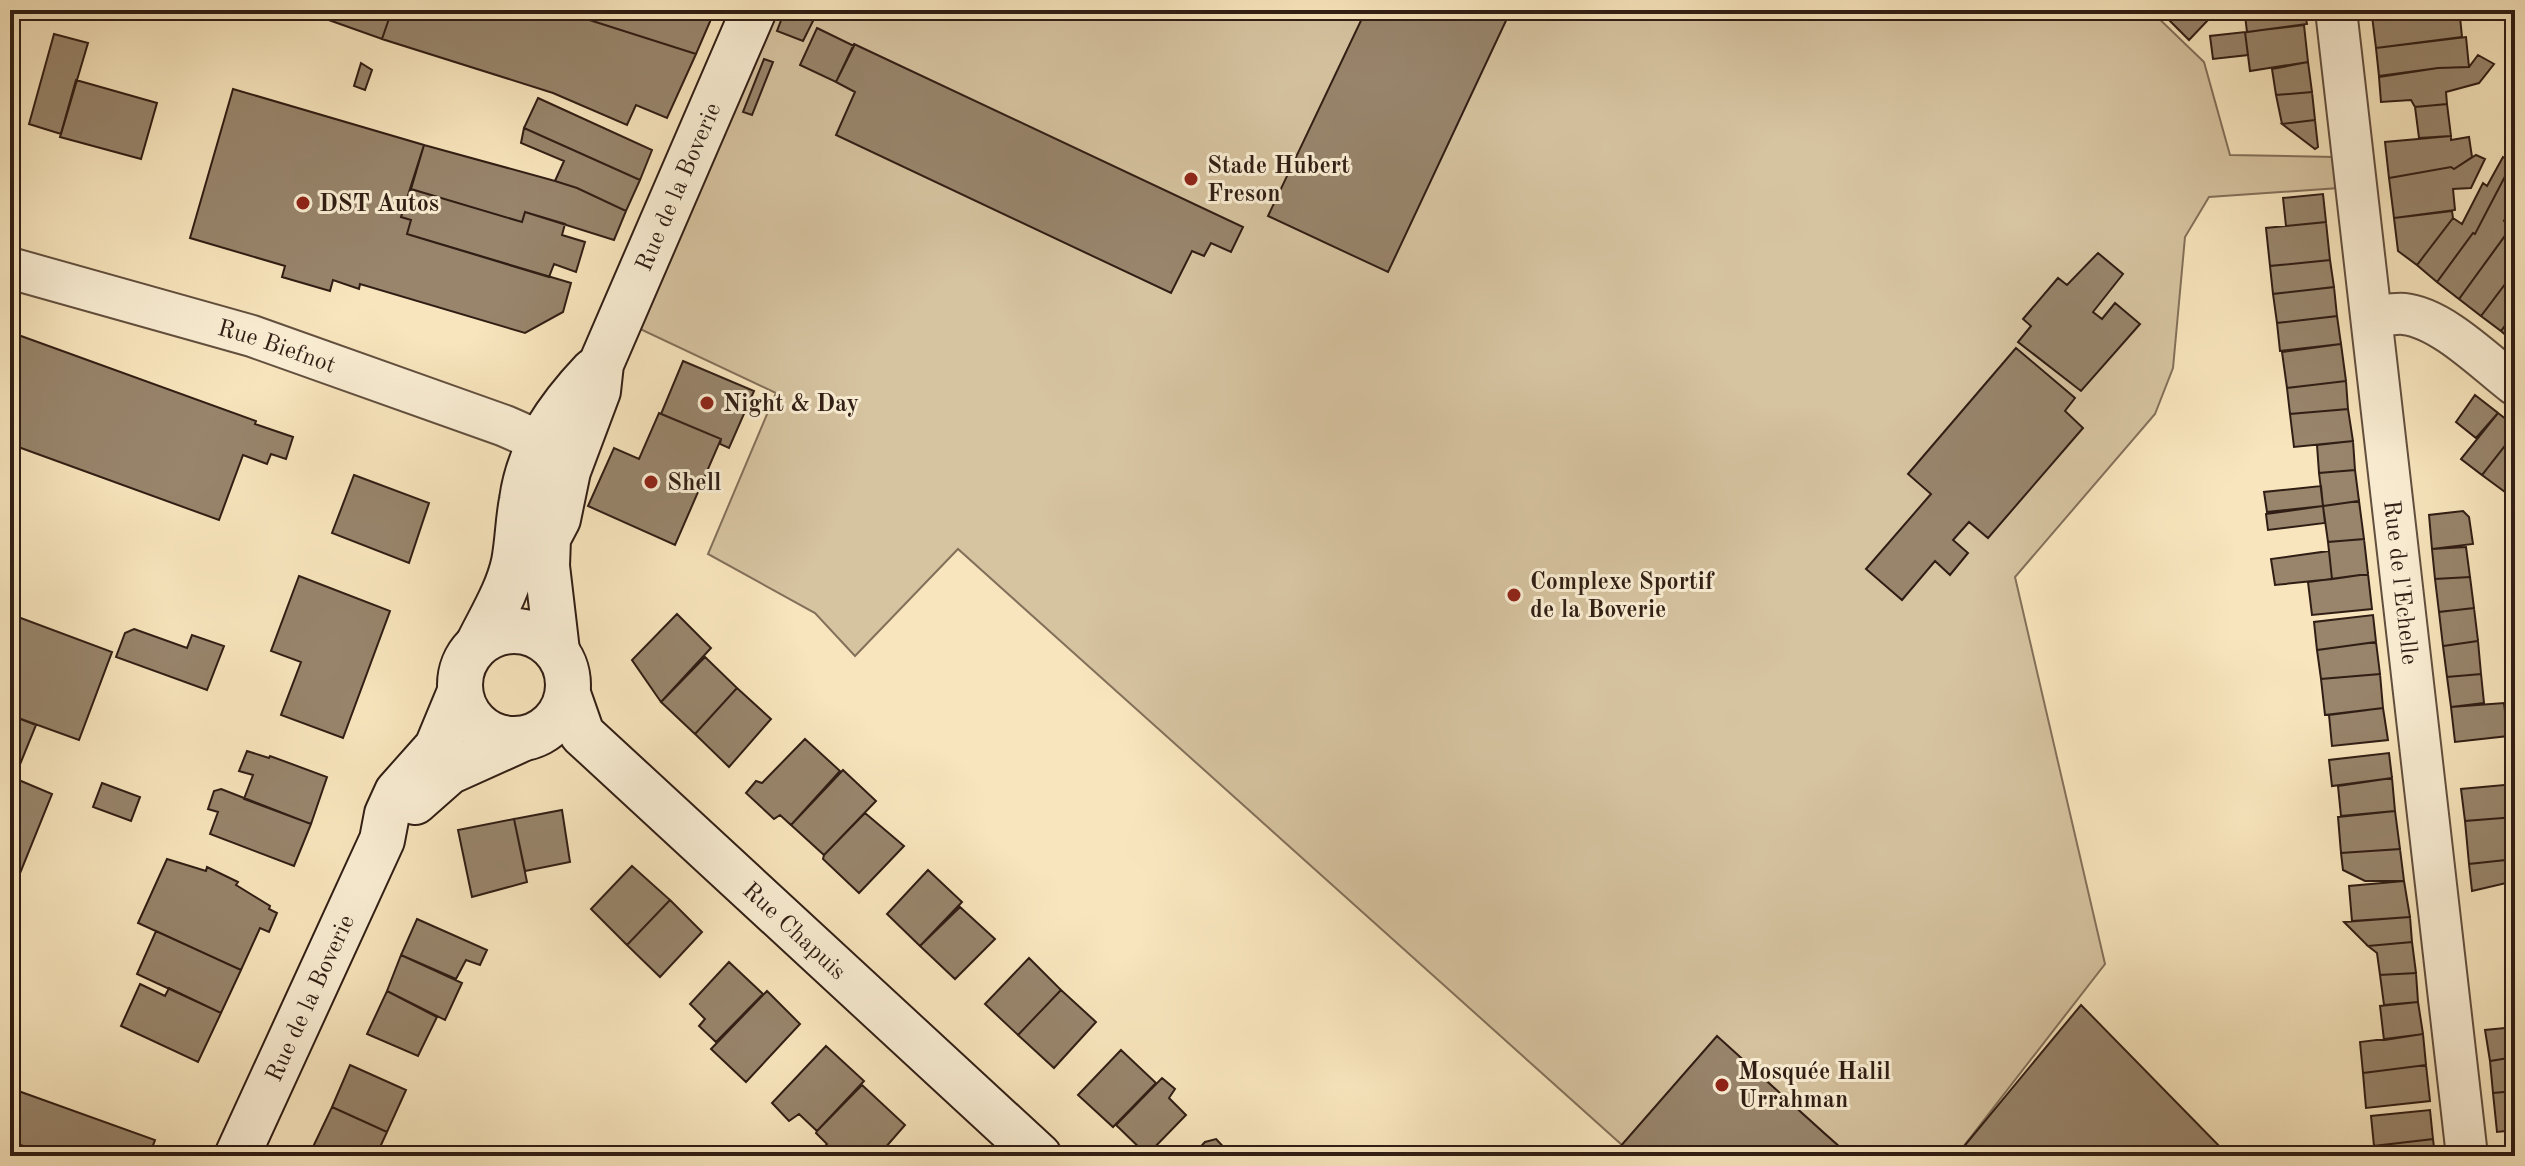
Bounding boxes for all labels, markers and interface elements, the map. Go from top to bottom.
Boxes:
street label: Rue de la Boverie [633,100,726,275]
place label: Stade Hubert Freson [1207,155,1350,207]
marker: Stade Hubert Freson [1182,170,1200,188]
place label: DST Autos [319,193,439,217]
marker: DST Autos [294,194,312,212]
street label: Rue Biefnot [215,317,338,379]
place label: Night & Day [723,393,859,417]
marker: Night & Day [698,394,716,412]
place label: Shell [667,472,721,496]
marker: Shell [642,473,660,491]
street label: Rue de l'Echelle [2378,499,2421,666]
place label: Complexe Sportif de la Boverie [1530,571,1715,623]
marker: Complexe Sportif de la Boverie [1505,586,1523,604]
street label: Rue Chapuis [737,879,850,985]
street label: Rue de la Boverie [263,912,360,1086]
place label: Mosquée Halil Urrahman [1738,1061,1891,1113]
marker: Mosquée Halil Urrahman [1713,1076,1731,1094]

